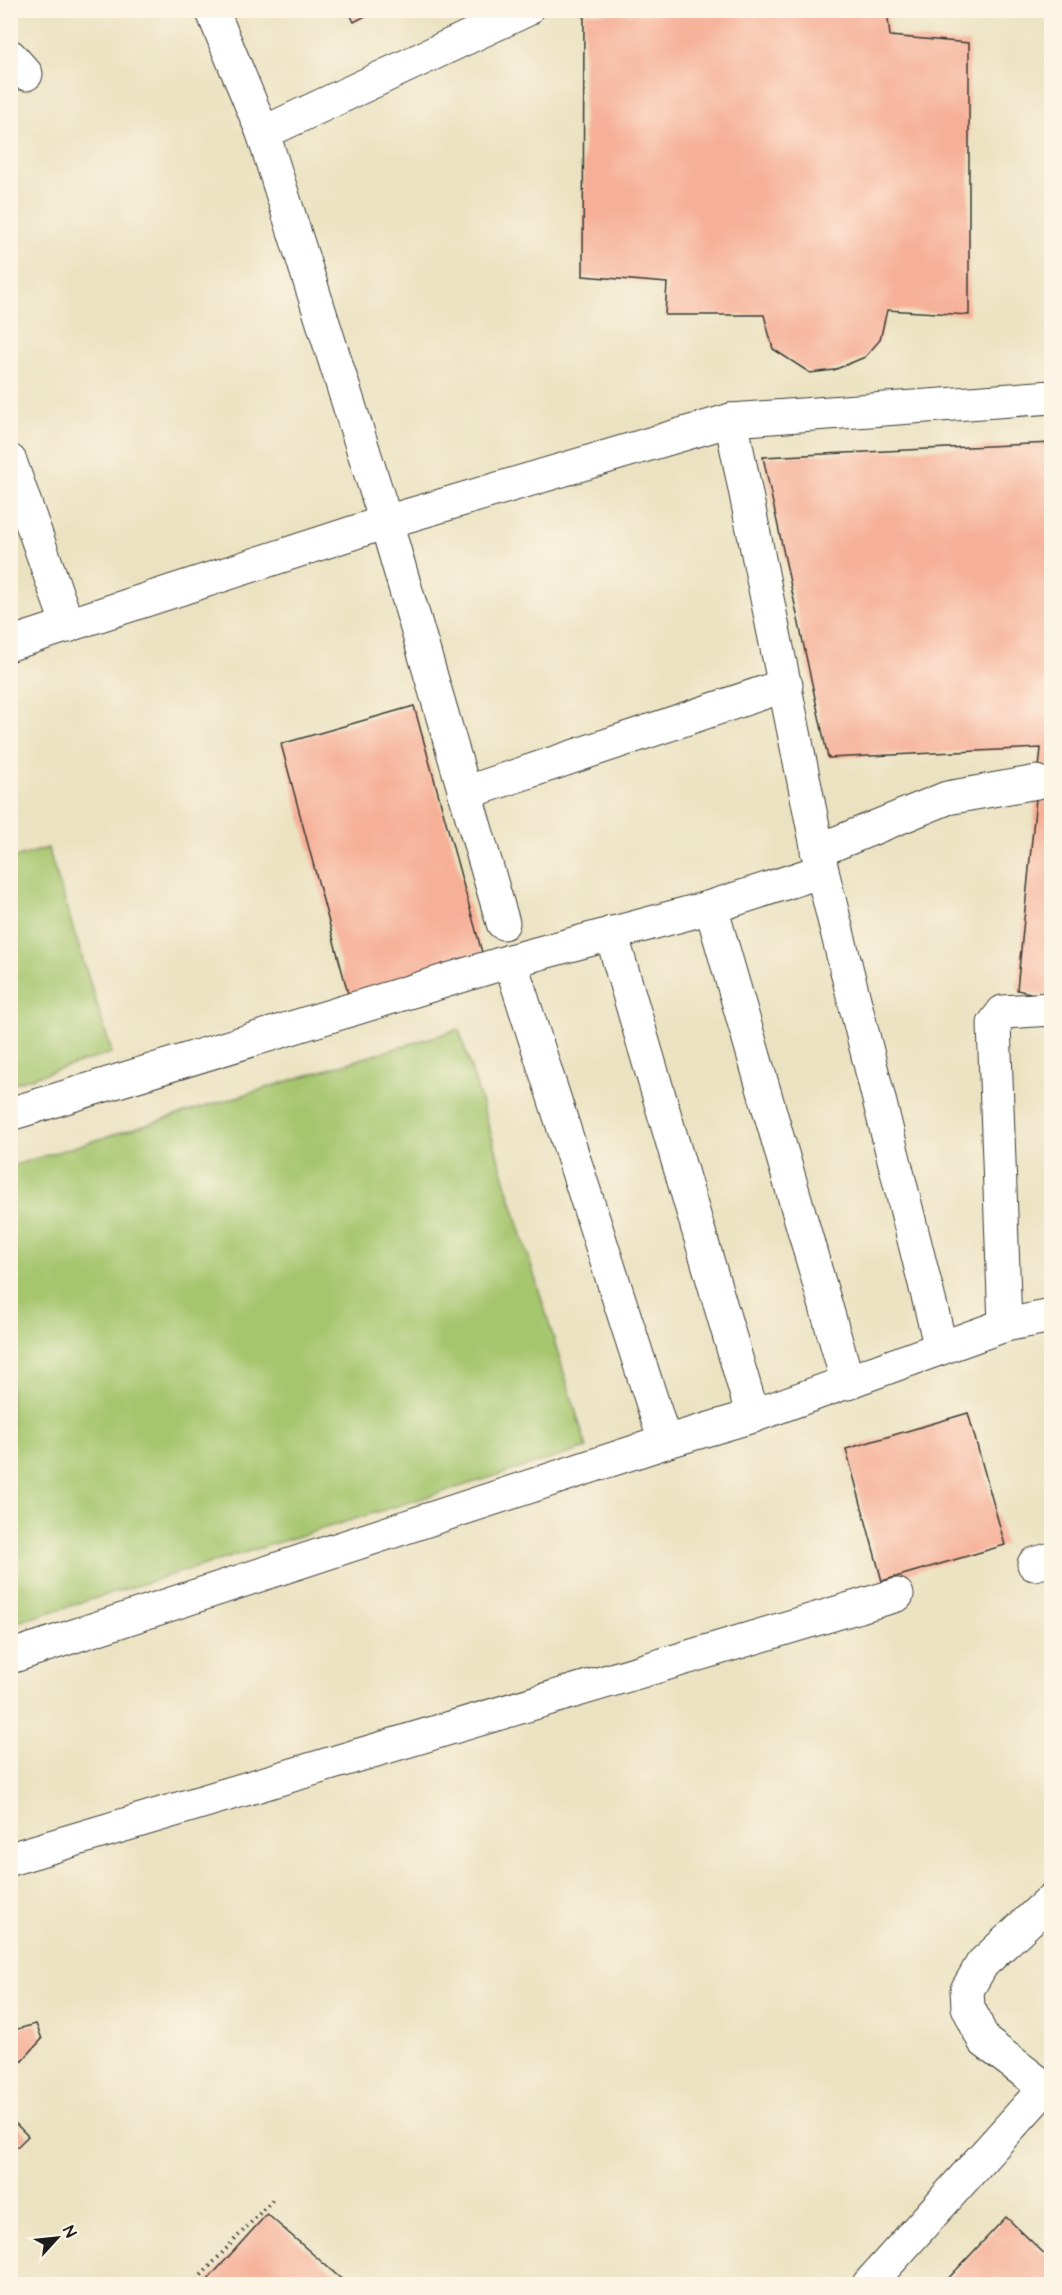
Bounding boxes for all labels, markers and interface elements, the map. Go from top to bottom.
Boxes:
north arrow [27,2208,87,2268]
text: N [57,2222,82,2241]

